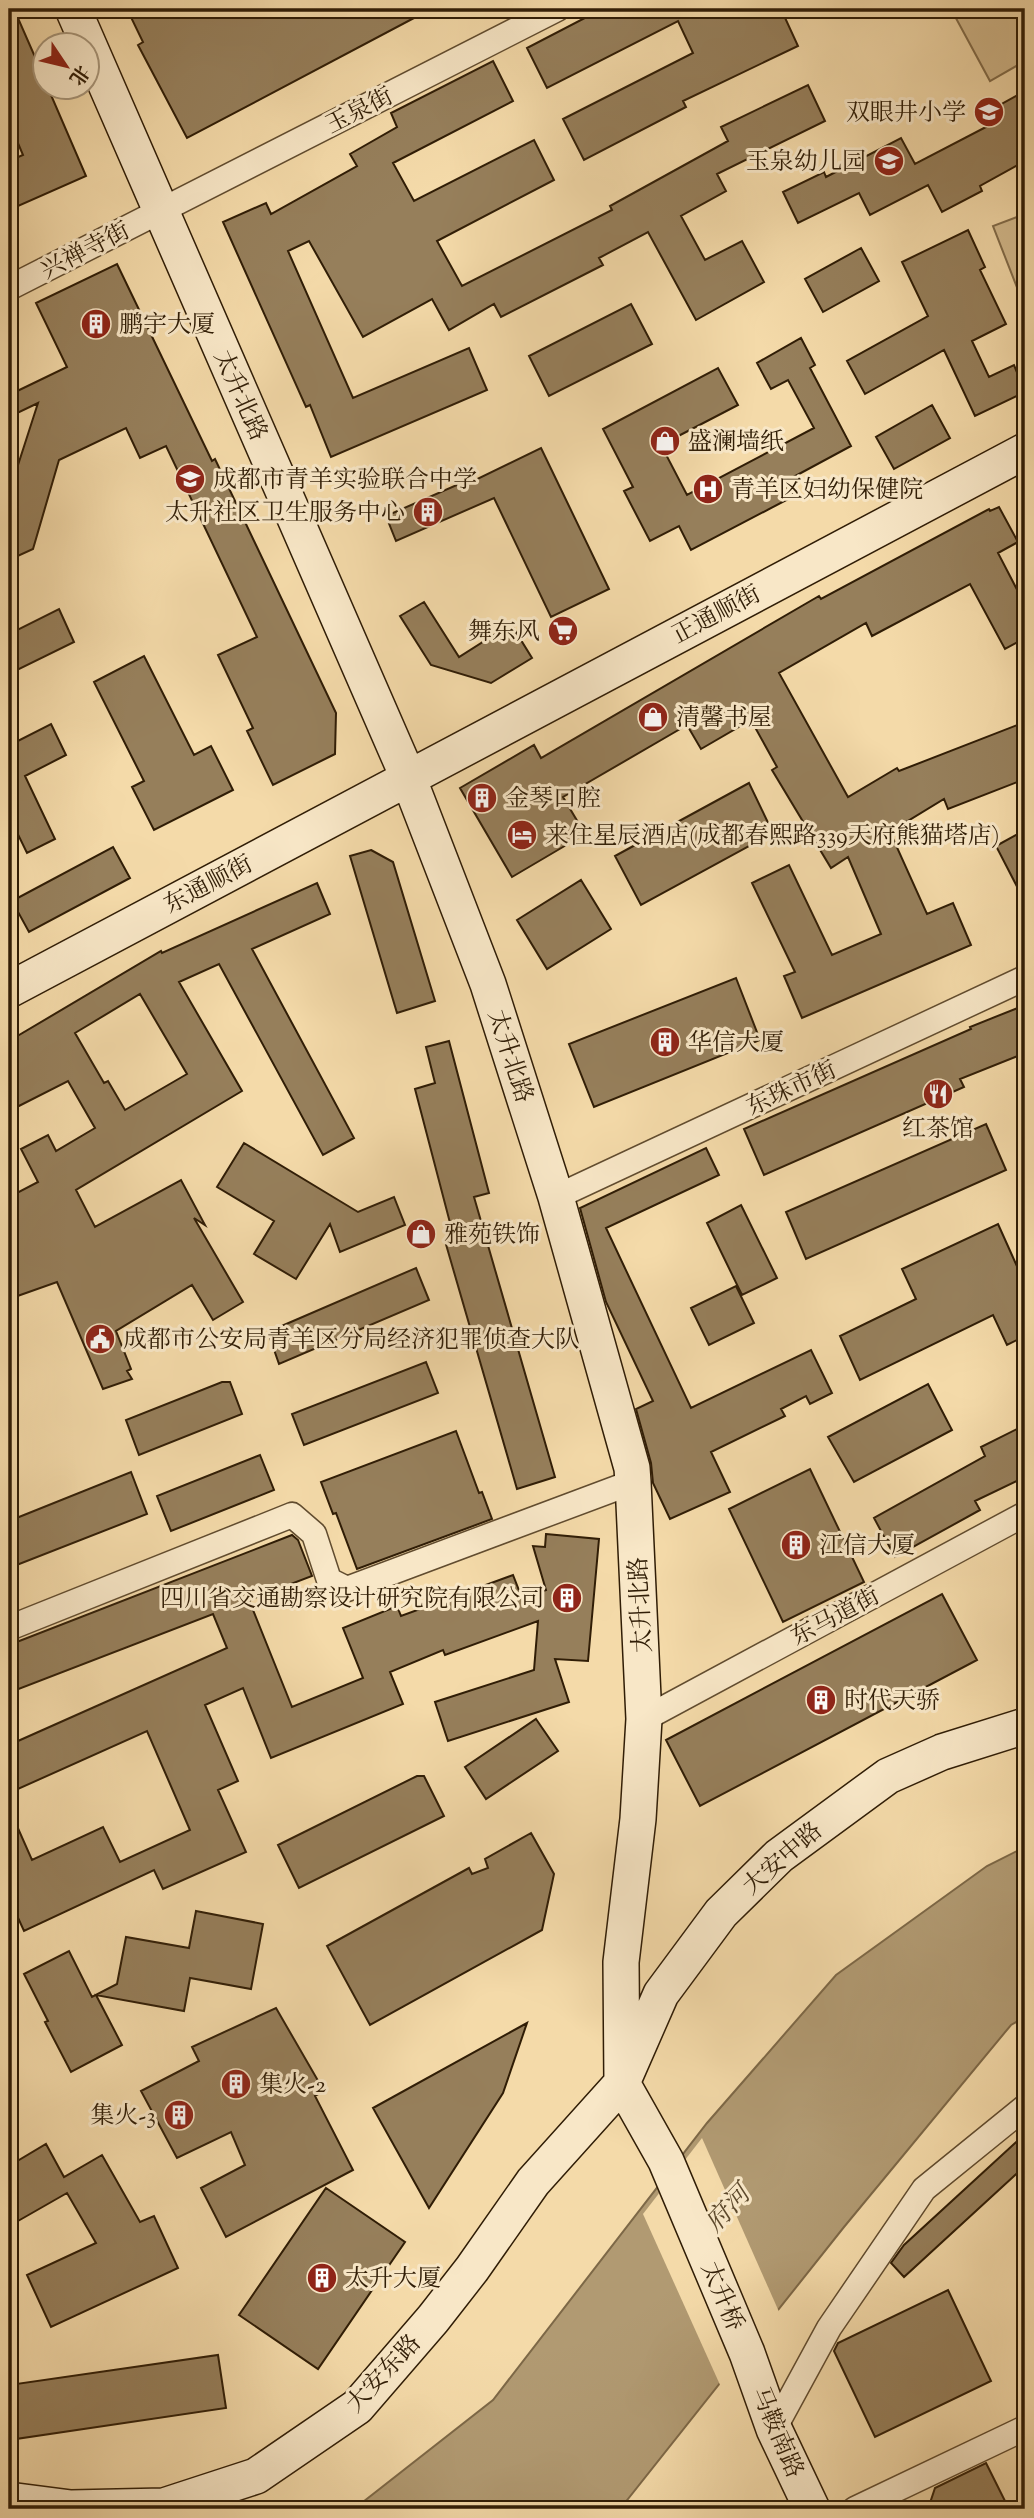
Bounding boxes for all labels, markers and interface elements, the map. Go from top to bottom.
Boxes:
north arrow [32,32,102,102]
text: 北 [61,59,94,90]
street label: 玉泉街 [320,80,400,143]
school or university icon: 双眼井小学 [972,95,1006,129]
place label: 双眼井小学 [846,97,966,131]
school or university icon: 玉泉幼儿园 [872,144,906,178]
place label: 玉泉幼儿园 [746,146,866,180]
street label: 兴禅寺街 [35,215,136,289]
building icon: 鹏宇大厦 [79,307,113,341]
place label: 鹏宇大厦 [119,309,215,343]
street label: 太升北路 [204,345,274,447]
shop icon: 盛澜墙纸 [648,424,682,458]
place label: 盛澜墙纸 [688,426,784,460]
school or university icon: 成都市青羊实验联合中学 [173,462,207,496]
place label: 成都市青羊实验联合中学 [213,464,477,498]
hospital icon: 青羊区妇幼保健院 [691,472,725,506]
place label: 青羊区妇幼保健院 [731,474,923,508]
building icon: 太升社区卫生服务中心 [411,495,445,529]
place label: 太升社区卫生服务中心 [165,497,405,531]
street label: 正通顺街 [667,578,767,653]
supermarket icon: 舞东风 [546,614,580,648]
place label: 舞东风 [468,616,540,650]
shop icon: 清馨书屋 [636,700,670,734]
place label: 清馨书屋 [676,702,772,736]
building icon: 金琴口腔 [465,781,499,815]
place label: 金琴口腔 [505,783,601,817]
hotel icon: 来住星辰酒店(成都春熙路339天府熊猫塔店) [505,818,539,852]
place label: 来住星辰酒店(成都春熙路339天府熊猫塔店) [545,820,1000,854]
street label: 东通顺街 [159,848,259,923]
street label: 太升北路 [478,1006,540,1108]
building icon: 华信大厦 [648,1025,682,1059]
place label: 华信大厦 [688,1027,784,1061]
street label: 东珠市街 [741,1054,843,1126]
restaurant icon: 红茶馆 [921,1077,955,1111]
place label: 红茶馆 [902,1113,974,1147]
shop icon: 雅苑铁饰 [404,1217,438,1251]
place label: 雅苑铁饰 [444,1219,540,1253]
public building icon: 成都市公安局青羊区分局经济犯罪侦查大队 [83,1322,117,1356]
place label: 成都市公安局青羊区分局经济犯罪侦查大队 [123,1324,579,1358]
building icon: 江信大厦 [779,1528,813,1562]
place label: 江信大厦 [819,1530,915,1564]
street label: 太升北路 [623,1556,661,1654]
street label: 东马道街 [786,1580,886,1655]
building icon: 四川省交通勘察设计研究院有限公司 [550,1581,584,1615]
place label: 四川省交通勘察设计研究院有限公司 [160,1583,544,1617]
building icon: 时代天骄 [804,1683,838,1717]
place label: 时代天骄 [844,1685,940,1719]
street label: 大安中路 [736,1815,831,1904]
building icon: 集火-2 [219,2067,253,2101]
place label: 集火-2 [259,2069,326,2103]
building icon: 集火-3 [162,2098,196,2132]
place label: 集火-3 [90,2100,156,2134]
water label: 府河 [698,2175,763,2241]
street label: 太升桥 [691,2257,751,2337]
building icon: 太升大厦 [305,2261,339,2295]
place label: 太升大厦 [345,2263,441,2297]
street label: 大安东路 [339,2328,430,2421]
street label: 马鞍南路 [742,2382,811,2484]

